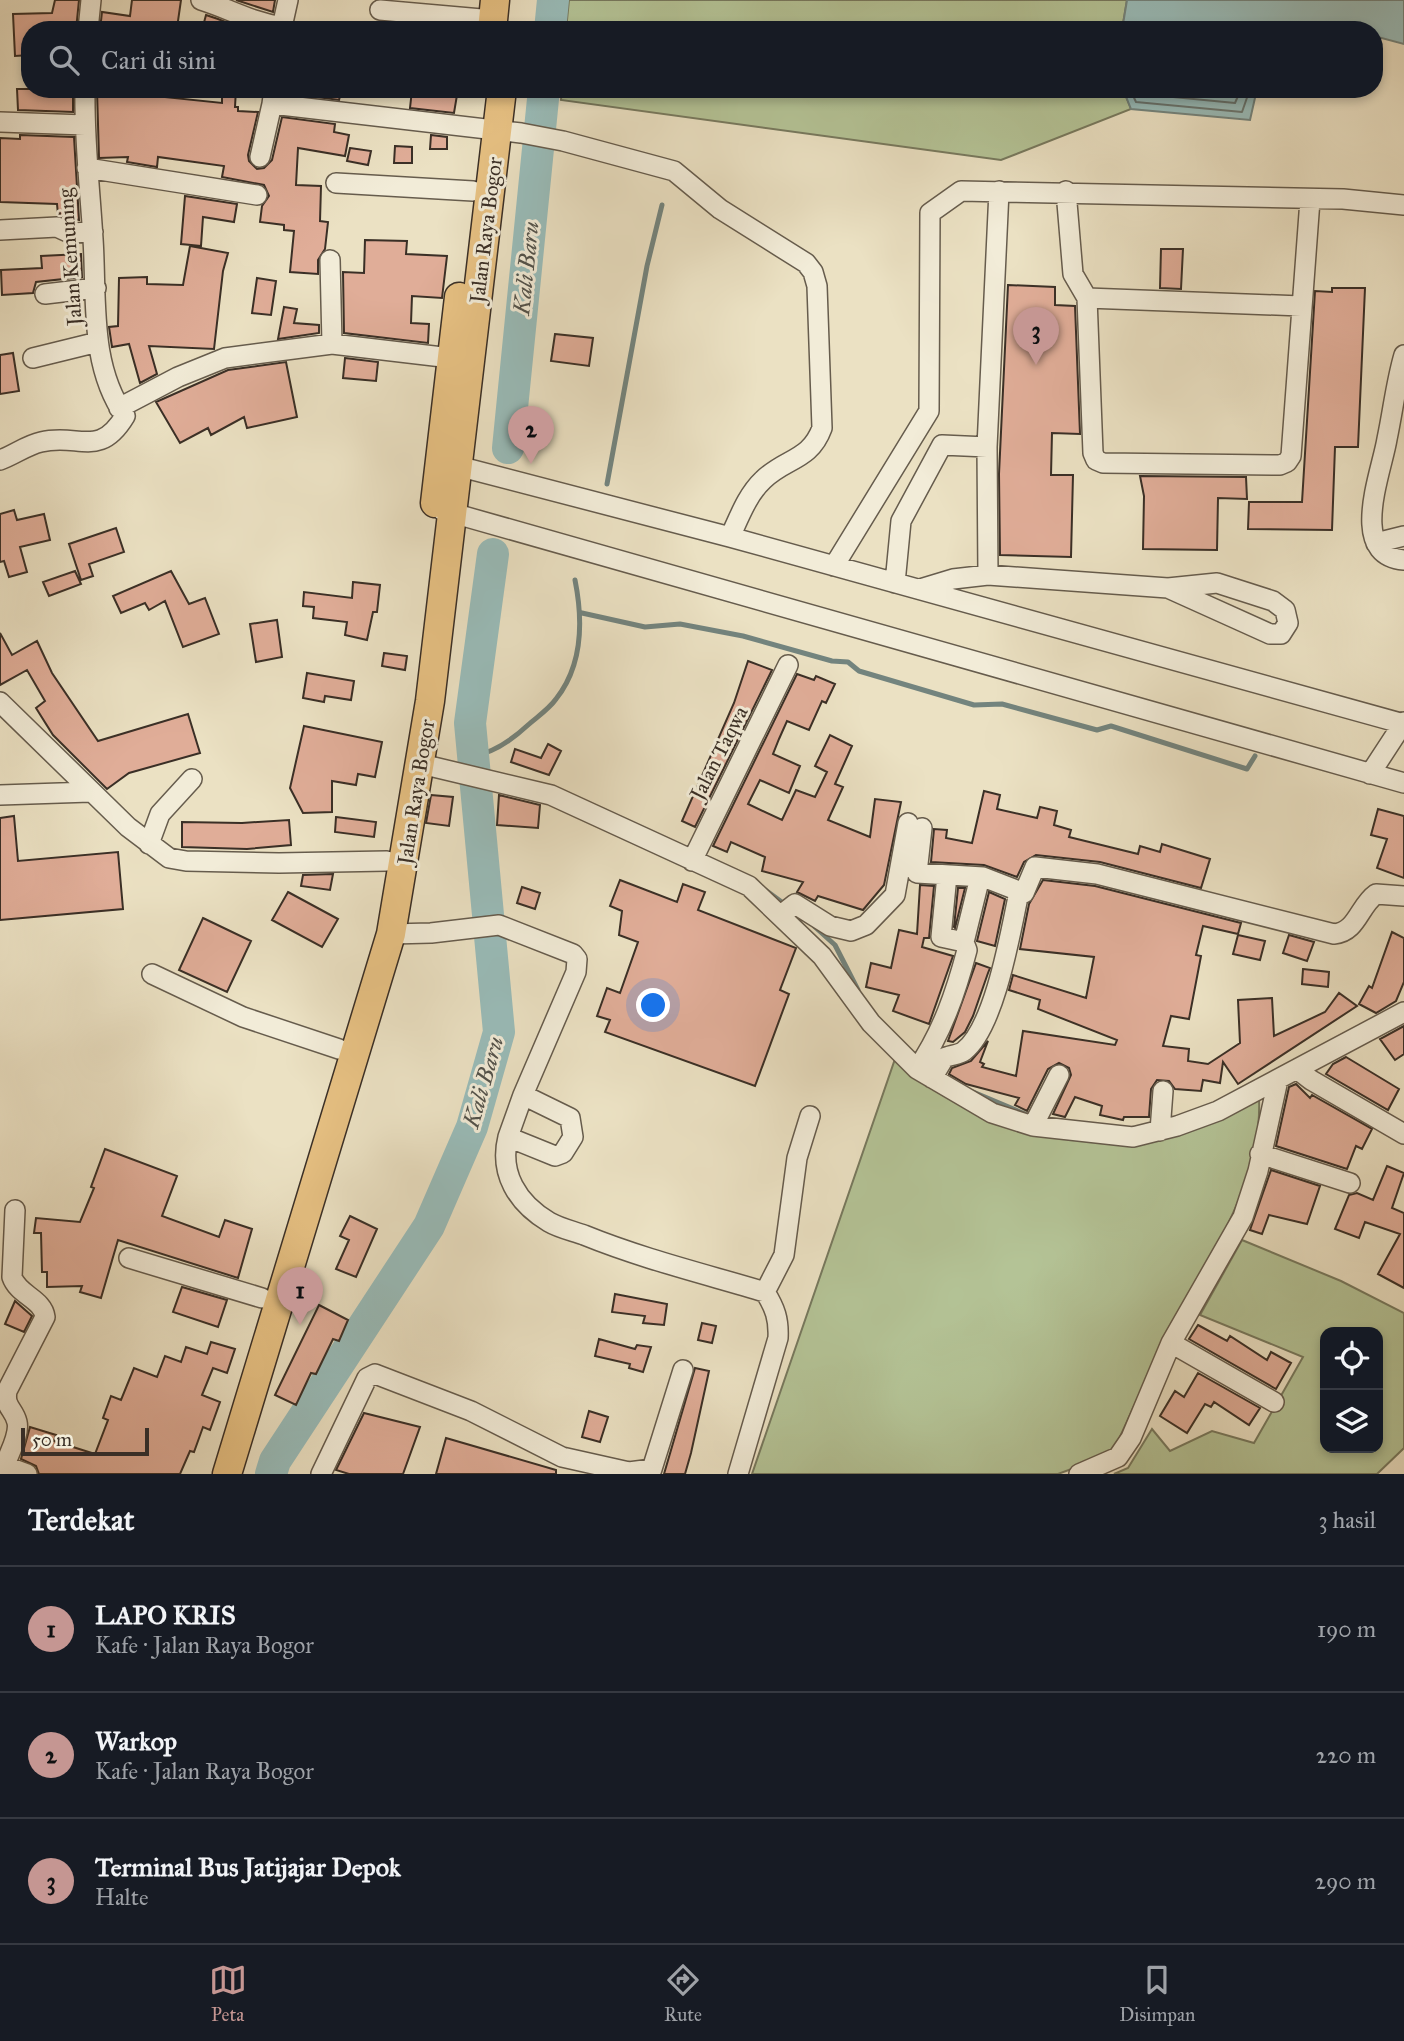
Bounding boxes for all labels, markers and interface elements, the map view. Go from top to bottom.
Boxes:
search box [21,21,1383,98]
icon: search [45,41,83,79]
text: Cari di sini [101,44,216,76]
street label: Jalan Raya Bogor [464,155,508,306]
street label: Jalan Kemuning [52,187,88,329]
water label: Kali Baru [507,220,545,317]
pin: 3 [1013,307,1059,365]
pin: 2 [508,406,554,464]
street label: Jalan Taqwa [683,702,754,806]
street label: Jalan Raya Bogor [391,717,440,869]
your location [636,988,670,1022]
water label: Kali Baru [456,1033,509,1132]
pin: 1 [277,1267,323,1325]
map controls [1320,1327,1383,1453]
button: locate [1320,1327,1383,1390]
button: layers [1320,1390,1383,1453]
scale bar [21,1425,149,1457]
text: 50 m [32,1428,72,1451]
text: Terdekat [28,1502,134,1538]
text: 3 hasil [1318,1506,1376,1534]
text: LAPO KRIS [95,1599,236,1631]
text: 1 [46,1615,56,1643]
text: 190 m [1317,1615,1376,1643]
text: Kafe · Jalan Raya Bogor [95,1631,314,1659]
text: Warkop [95,1725,177,1757]
text: 2 [45,1741,57,1769]
text: 220 m [1316,1741,1376,1769]
text: Kafe · Jalan Raya Bogor [95,1757,314,1785]
text: Terminal Bus Jatijajar Depok [95,1851,401,1883]
text: 3 [46,1867,56,1895]
text: 290 m [1315,1867,1376,1895]
text: Halte [95,1883,148,1911]
tab: Peta [209,1961,247,2026]
tab: Rute [664,1961,702,2026]
tab: Disimpan [1119,1961,1195,2026]

